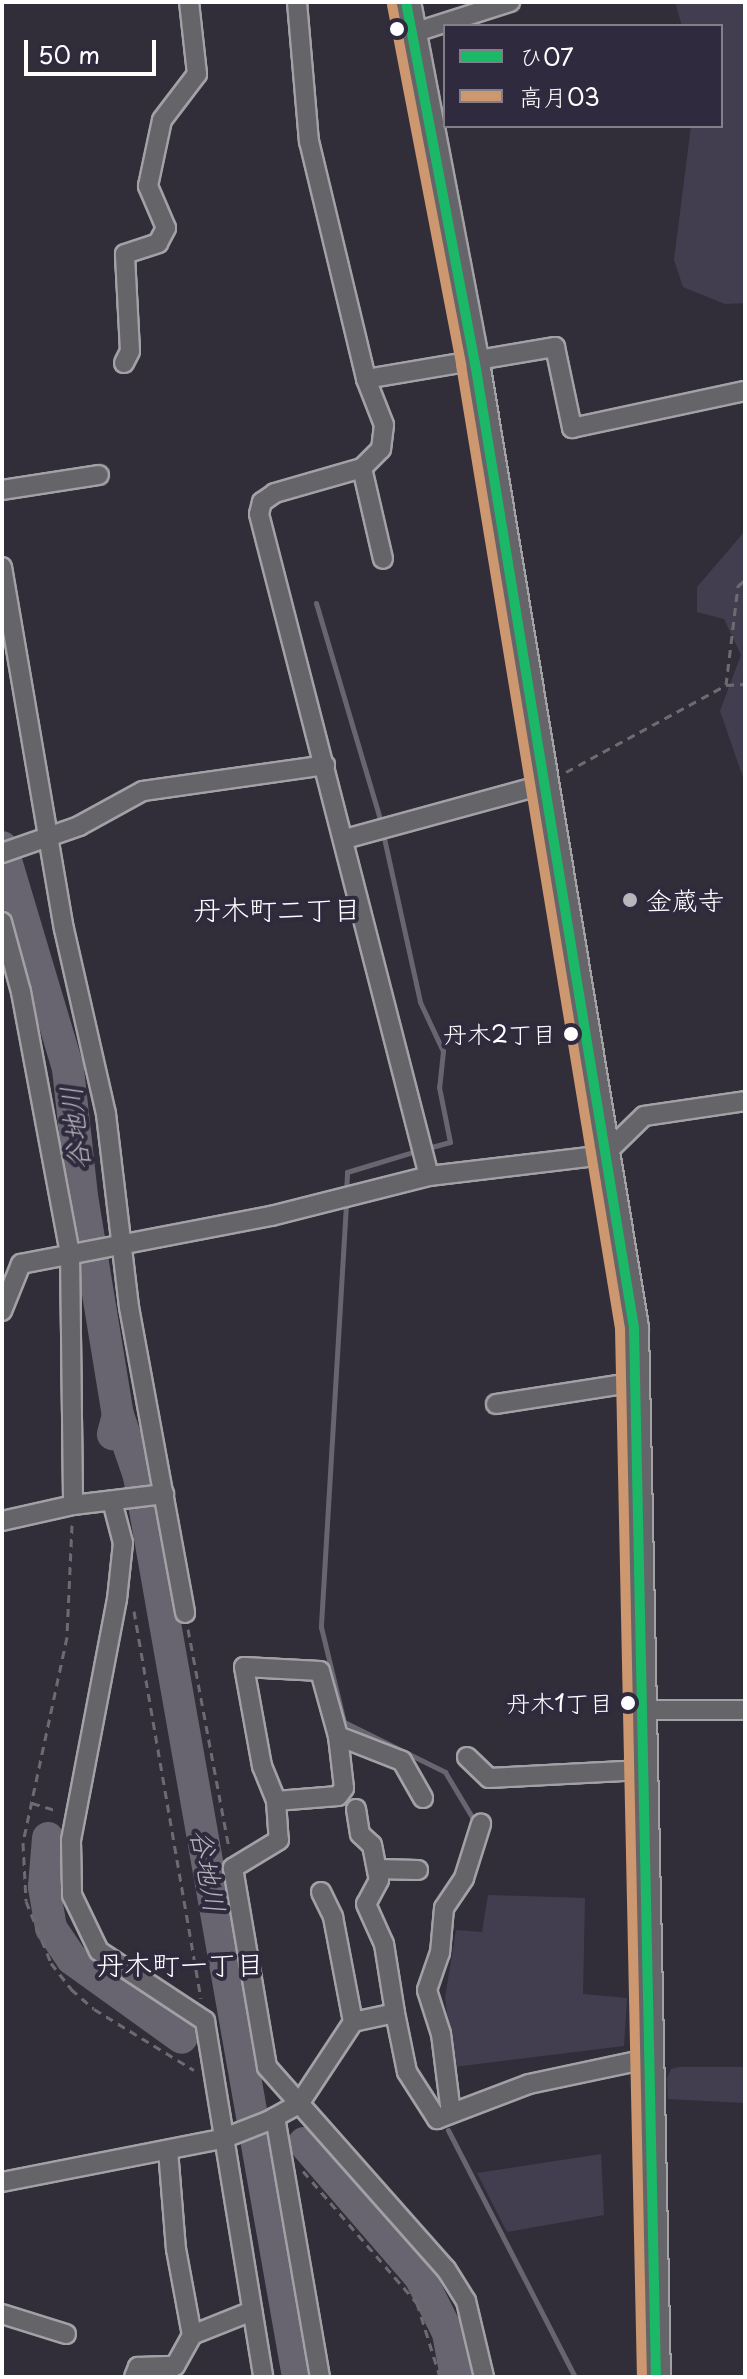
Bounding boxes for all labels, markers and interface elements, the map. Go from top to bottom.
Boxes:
unlabelled marker [389,21,405,37]
scale bar [28,24,160,74]
legend [443,24,723,128]
text: 50 m [38,36,100,72]
text: ひ07 [519,38,574,74]
text: 高月03 [519,78,600,114]
place label: 金蔵寺 [646,884,724,916]
marker: 金蔵寺 [621,891,639,909]
district label: 丹木町二丁目 [193,892,361,926]
place label: 丹木2丁目 [443,1020,556,1048]
marker: 丹木2丁目 [563,1026,579,1042]
water label: 谷地川 [53,1084,95,1172]
place label: 丹木1丁目 [506,1689,613,1717]
marker: 丹木1丁目 [620,1695,636,1711]
water label: 谷地川 [185,1827,233,1915]
district label: 丹木町一丁目 [96,1947,264,1981]

